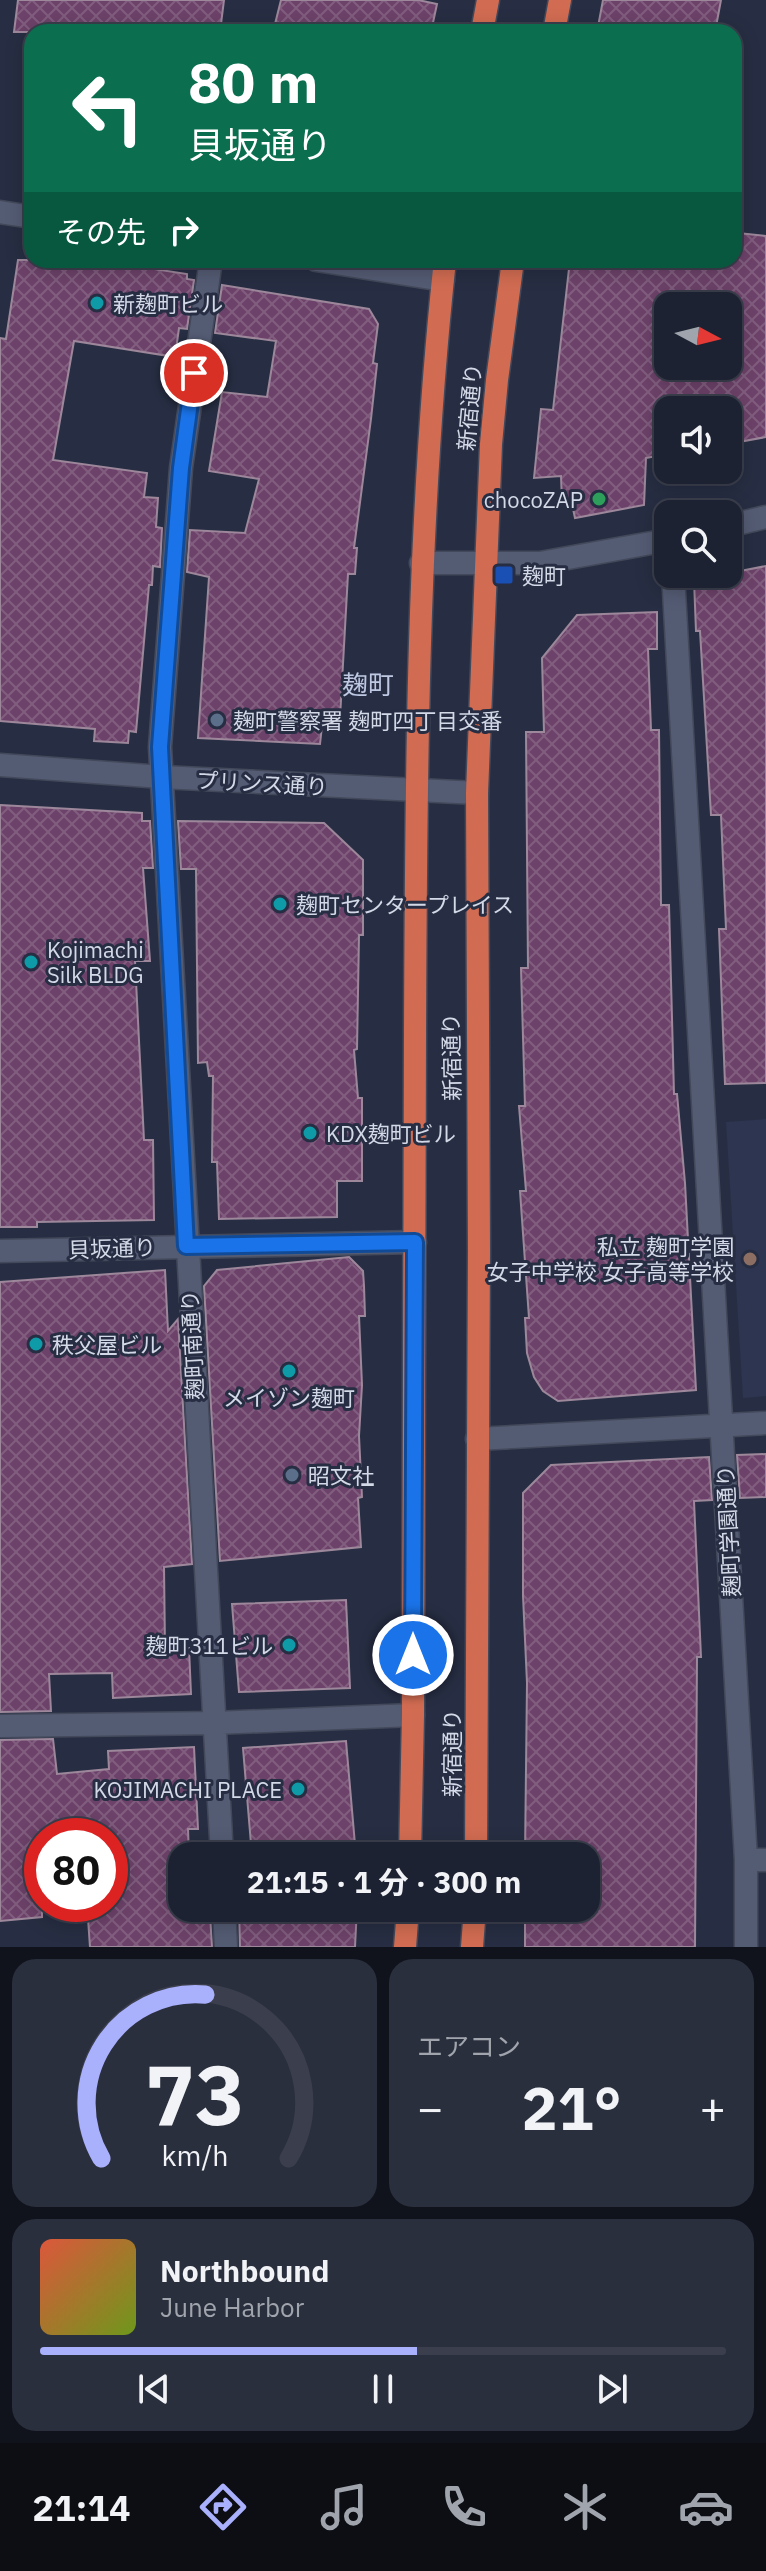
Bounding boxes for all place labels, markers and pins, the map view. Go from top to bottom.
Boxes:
place label: 新麹町ビル [113,289,223,318]
marker: 新麹町ビル [88,294,106,312]
pin [160,339,228,407]
place label: chocoZAP [484,485,583,514]
marker: chocoZAP [590,490,608,508]
place label: 麹町 [522,561,566,590]
marker: 麹町 [493,564,515,586]
place label: 麹町警察署 麹町四丁目交番 [233,706,502,735]
marker: 麹町警察署 麹町四丁目交番 [208,711,226,729]
place label: 麹町センタープレイス [296,890,514,919]
marker: 麹町センタープレイス [271,895,289,913]
place label: Kojimachi Silk BLDG [47,935,144,989]
marker: Kojimachi Silk BLDG [22,953,40,971]
place label: KDX麹町ビル [326,1119,456,1148]
marker: KDX麹町ビル [301,1124,319,1142]
place label: 私立 麹町学園 女子中学校 女子高等学校 [487,1232,734,1286]
marker: 私立 麹町学園 女子中学校 女子高等学校 [741,1250,759,1268]
place label: 秩父屋ビル [52,1330,162,1359]
marker: 秩父屋ビル [27,1335,45,1353]
marker: メイゾン麹町 [280,1362,298,1380]
place label: メイゾン麹町 [223,1383,355,1412]
place label: 昭文社 [308,1461,374,1490]
marker: 昭文社 [283,1466,301,1484]
place label: 麹町311ビル [145,1631,273,1660]
marker: 麹町311ビル [280,1636,298,1654]
place label: KOJIMACHI PLACE [93,1775,282,1804]
marker: KOJIMACHI PLACE [289,1780,307,1798]

